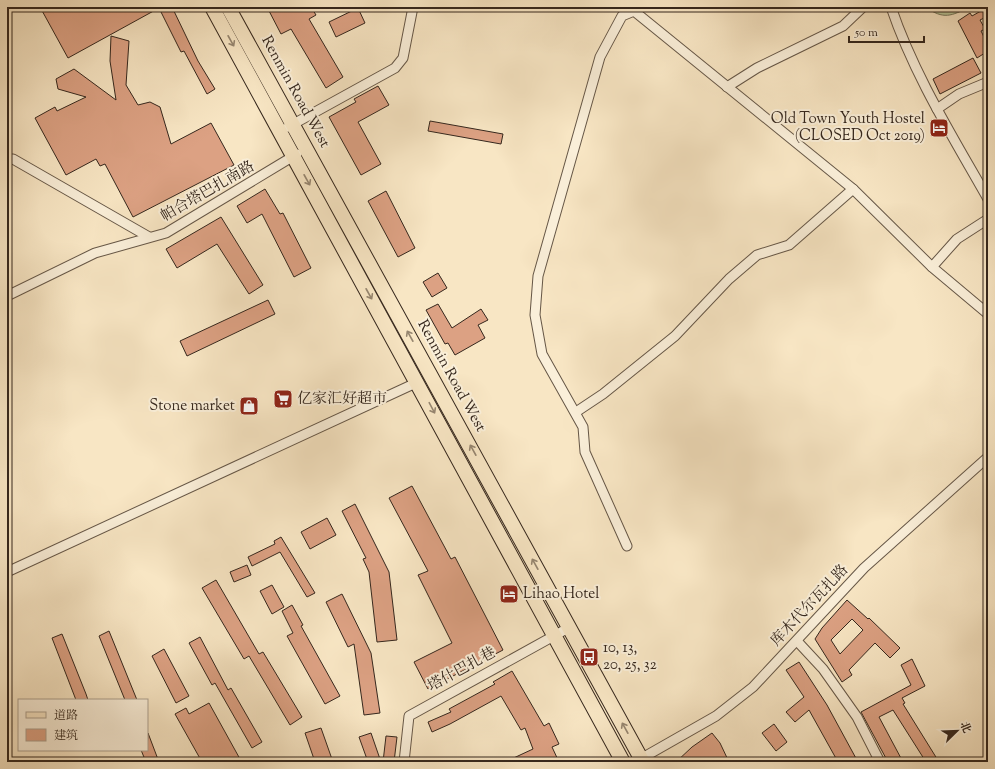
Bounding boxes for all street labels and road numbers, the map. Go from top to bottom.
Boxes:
street label: Renmin Road West [256,32,334,152]
street label: 帕合塔巴扎南路 [157,157,259,227]
street label: Renmin Road West [412,316,490,436]
street label: 库木代尔瓦扎路 [767,560,853,652]
street label: 塔什巴扎巷 [424,643,500,697]

